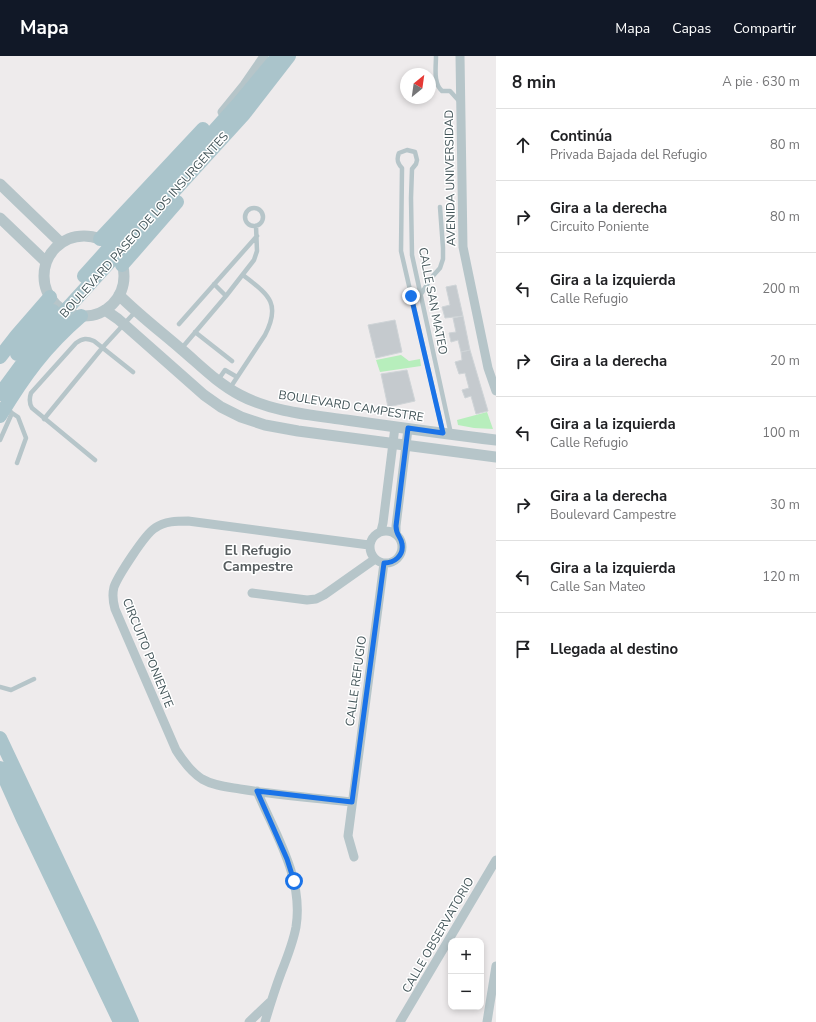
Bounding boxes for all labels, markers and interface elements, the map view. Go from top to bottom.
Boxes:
text: Mapa [20,15,69,41]
text: Mapa [615,19,650,38]
text: Capas [672,19,711,38]
text: Compartir [733,19,796,38]
north arrow [400,68,436,104]
text: 8 min [512,71,556,94]
text: A pie · 630 m [722,73,800,91]
street label: AVENIDA UNIVERSIDAD [441,109,459,246]
text: Continúa [550,126,612,146]
street label: BOULEVARD PASEO DE LOS INSURGENTES [56,129,232,321]
icon: ahead [512,134,534,156]
text: 80 m [770,136,800,154]
text: Privada Bajada del Refugio [550,146,707,164]
text: Gira a la derecha [550,198,667,218]
icon: right [512,206,534,228]
text: 80 m [770,208,800,226]
text: Circuito Poniente [550,218,649,236]
street label: CALLE SAN MATEO [415,246,451,356]
text: Gira a la izquierda [550,270,676,290]
icon: left [512,278,534,300]
text: 200 m [762,280,800,298]
route end [402,287,420,305]
text: Calle Refugio [550,290,628,308]
icon: right [512,350,534,372]
text: Gira a la derecha [550,351,667,371]
text: 20 m [770,352,800,370]
street label: BOULEVARD CAMPESTRE [277,387,425,425]
text: Gira a la izquierda [550,414,676,434]
icon: left [512,422,534,444]
text: 100 m [762,424,800,442]
text: Calle Refugio [550,434,628,452]
text: Gira a la derecha [550,486,667,506]
icon: right [512,494,534,516]
text: 30 m [770,496,800,514]
text: Boulevard Campestre [550,506,676,524]
district label: El Refugio Campestre [223,541,294,576]
text: Gira a la izquierda [550,558,676,578]
icon: left [512,566,534,588]
text: 120 m [762,568,800,586]
text: Calle San Mateo [550,578,646,596]
street label: CIRCUITO PONIENTE [119,596,177,710]
street label: CALLE REFUGIO [342,635,370,727]
icon: arrive [512,638,534,660]
text: Llegada al destino [550,639,678,659]
route start [285,872,303,890]
street label: CALLE OBSERVATORIO [398,874,478,996]
map controls [448,938,484,1010]
button: + [448,938,484,974]
button: − [448,974,484,1010]

